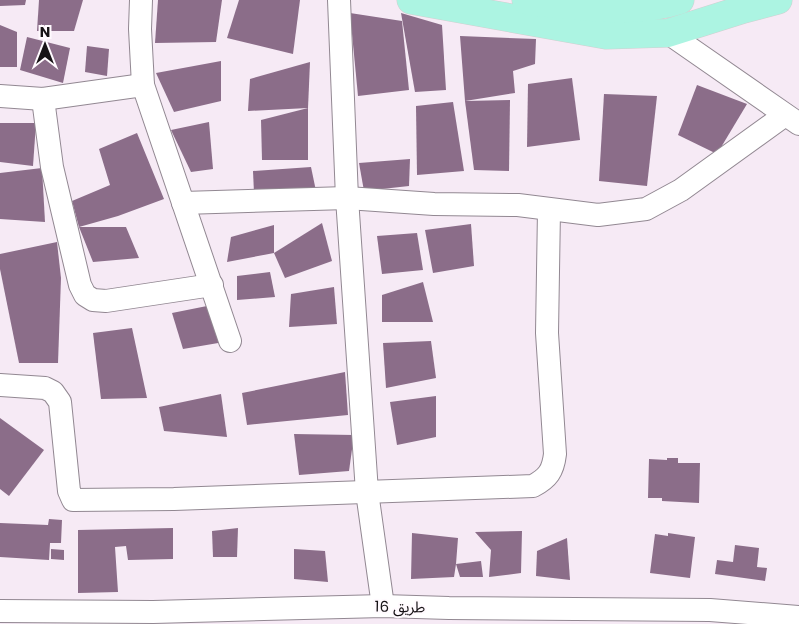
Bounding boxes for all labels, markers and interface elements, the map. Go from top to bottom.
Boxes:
north arrow [20,20,70,70]
text: N [40,22,50,42]
street label: طريق 16 [375,596,425,617]

